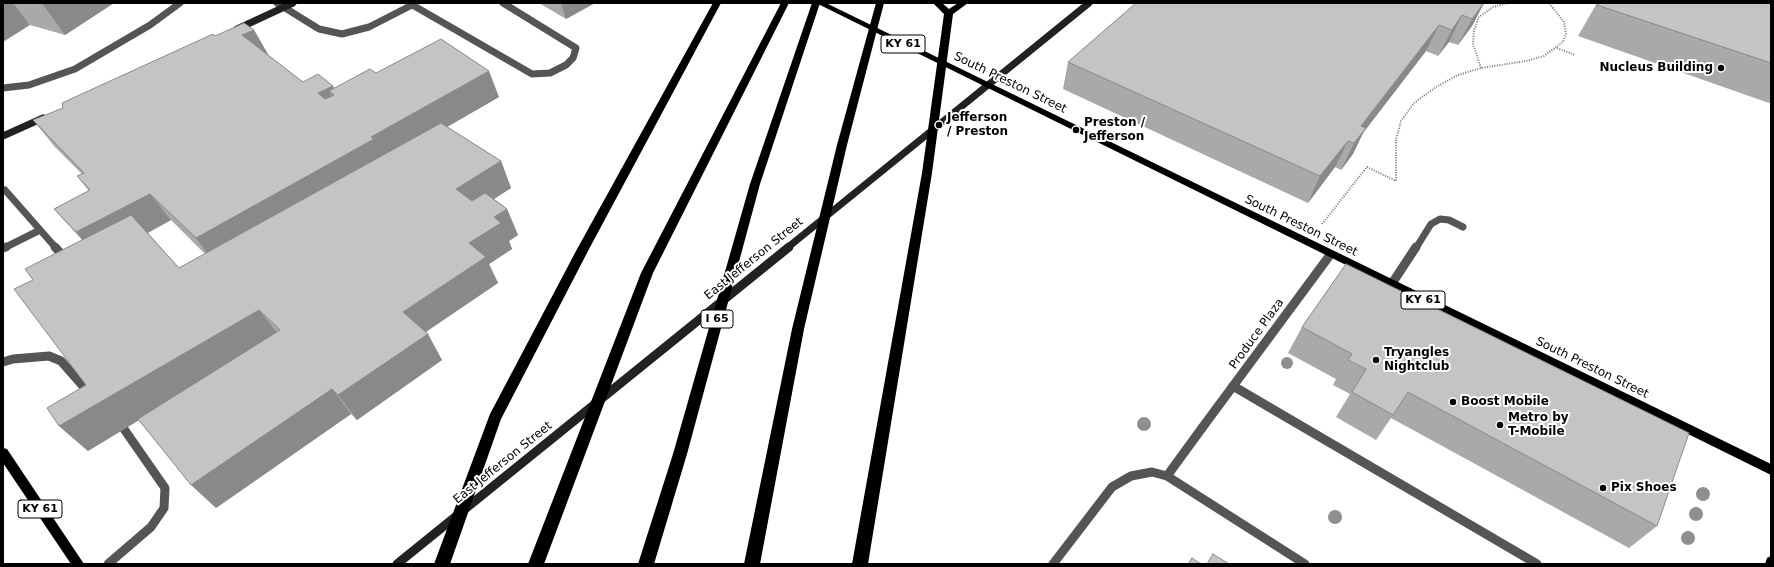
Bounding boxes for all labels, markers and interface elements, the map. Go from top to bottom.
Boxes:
road number: KY 61 [881,35,925,53]
street label: South Preston Street [951,49,1069,117]
place label: Nucleus Building [1599,61,1713,75]
marker: Nucleus Building [1716,63,1726,73]
place label: Jefferson / Preston [947,111,1008,139]
place label: Preston / Jefferson [1084,116,1145,144]
marker: Jefferson / Preston [934,120,944,130]
marker: Preston / Jefferson [1071,125,1081,135]
street label: South Preston Street [1242,192,1360,260]
street label: East Jefferson Street [702,215,806,303]
road number: KY 61 [1401,291,1445,309]
street label: Produce Plaza [1227,296,1287,372]
road number: I 65 [701,310,733,328]
street label: South Preston Street [1533,334,1651,402]
place label: Tryangles Nightclub [1384,346,1449,374]
marker: Tryangles Nightclub [1371,355,1381,365]
place label: Boost Mobile [1461,395,1549,409]
marker: Boost Mobile [1448,397,1458,407]
place label: Metro by T-Mobile [1508,411,1569,439]
street label: East Jefferson Street [451,419,555,507]
marker: Metro by T-Mobile [1495,420,1505,430]
place label: Pix Shoes [1611,481,1677,495]
marker: Pix Shoes [1598,483,1608,493]
road number: KY 61 [18,500,62,518]

